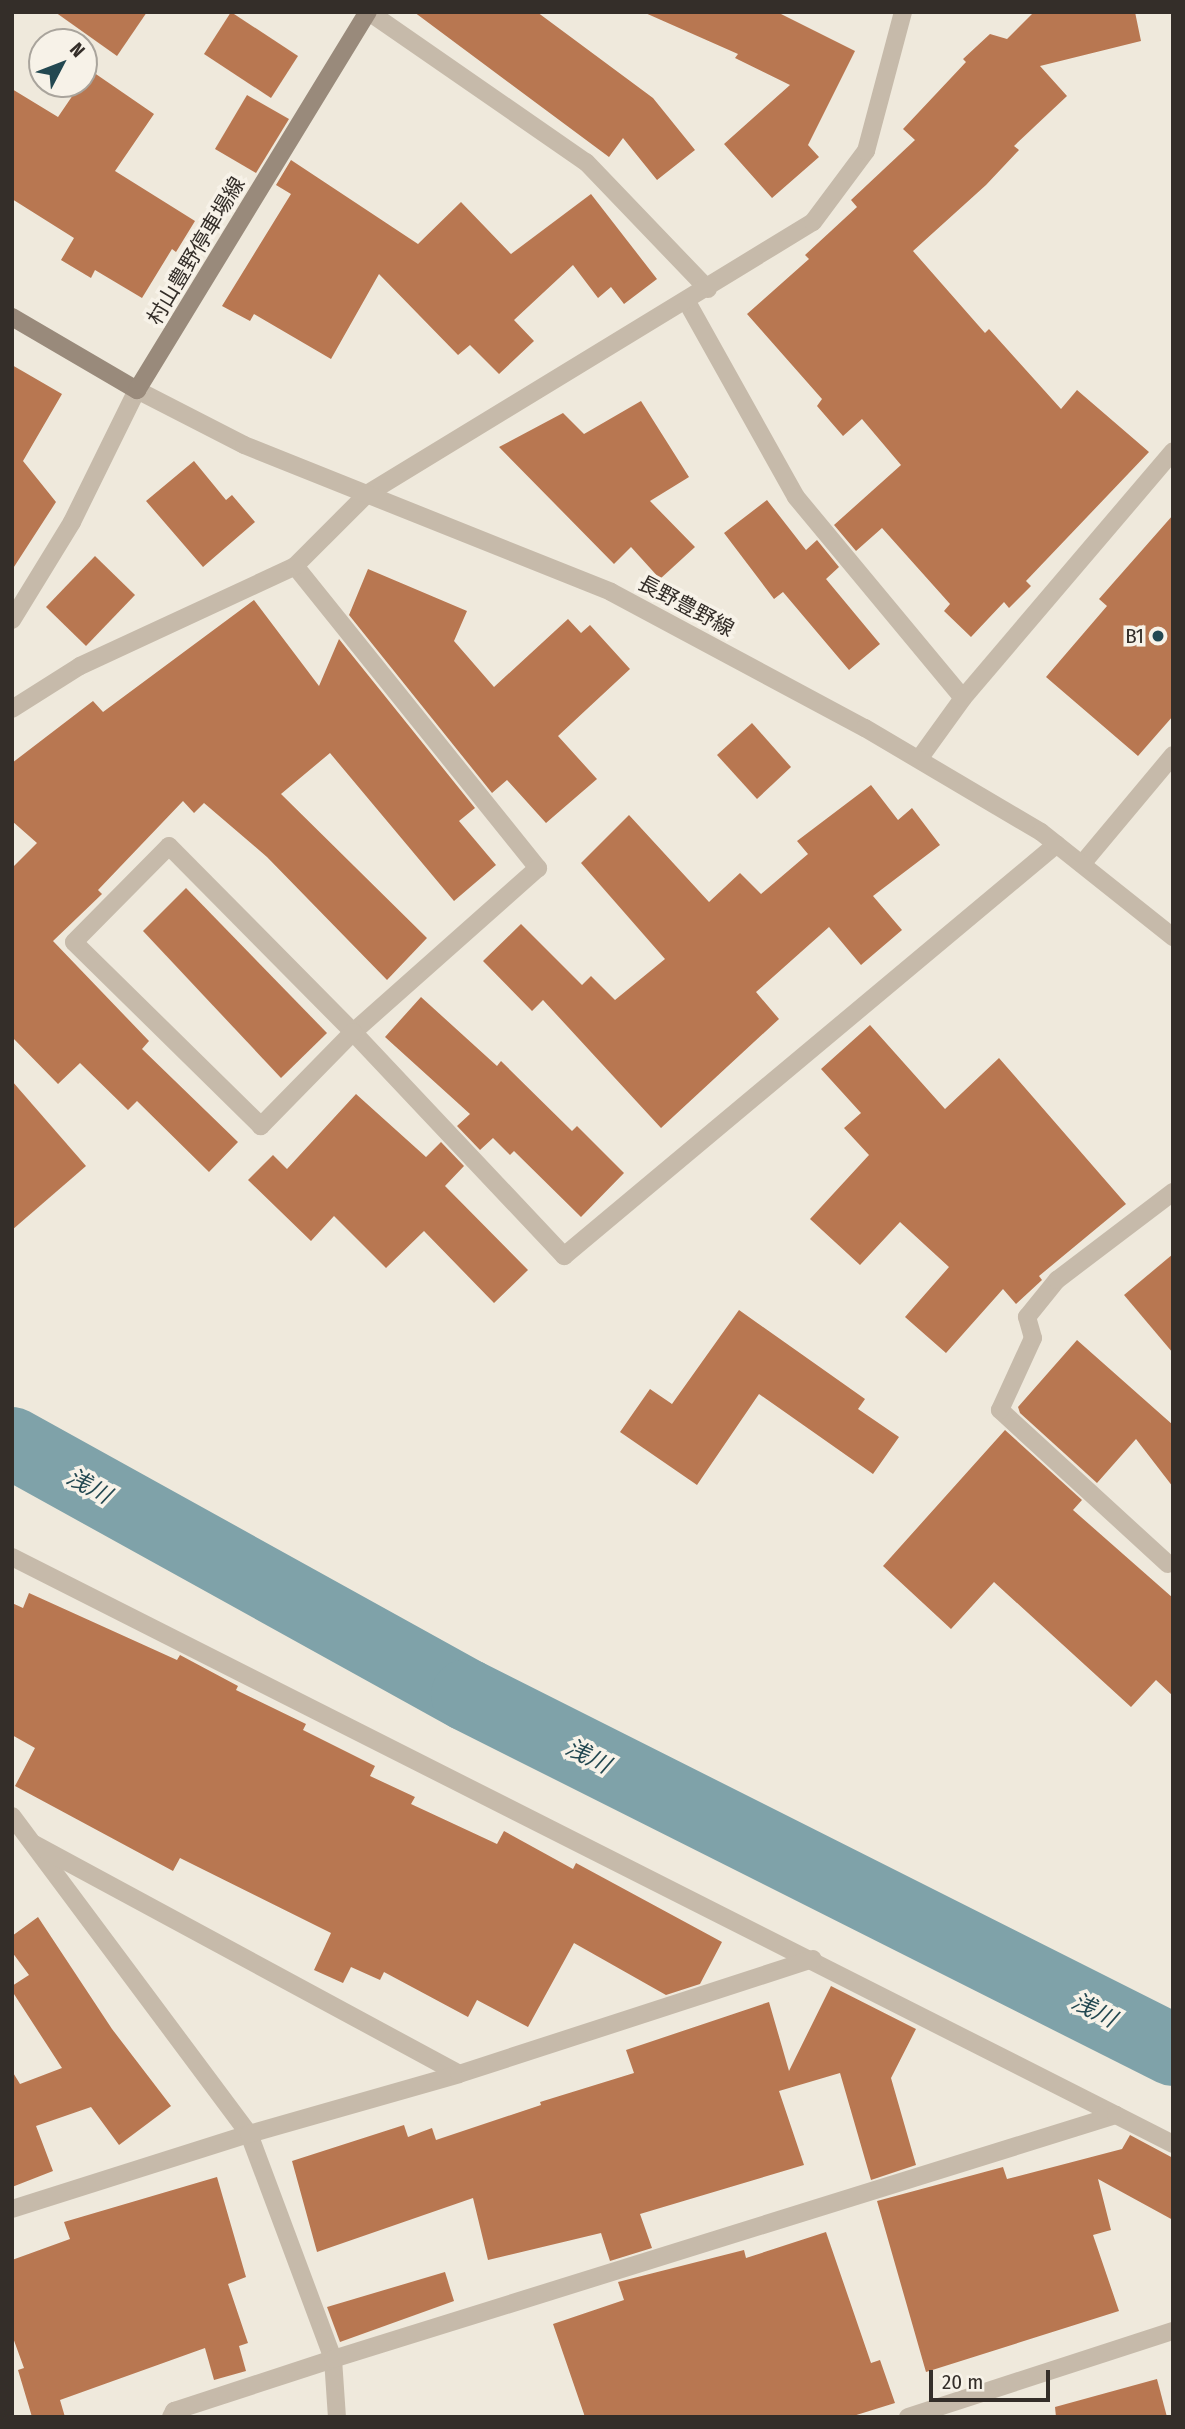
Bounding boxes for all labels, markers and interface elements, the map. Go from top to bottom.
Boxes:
north arrow [28,28,98,98]
text: N [65,38,90,62]
street label: 村山豊野停車場線 [142,173,250,329]
street label: 長野豊野線 [634,570,738,642]
place label: B1 [1125,623,1144,649]
marker: B1 [1150,628,1166,644]
water label: 浅川 [62,1463,116,1509]
water label: 浅川 [561,1733,615,1779]
water label: 浅川 [1067,1987,1121,2033]
scale bar [933,2356,1054,2400]
text: 20 m [942,2369,983,2395]

